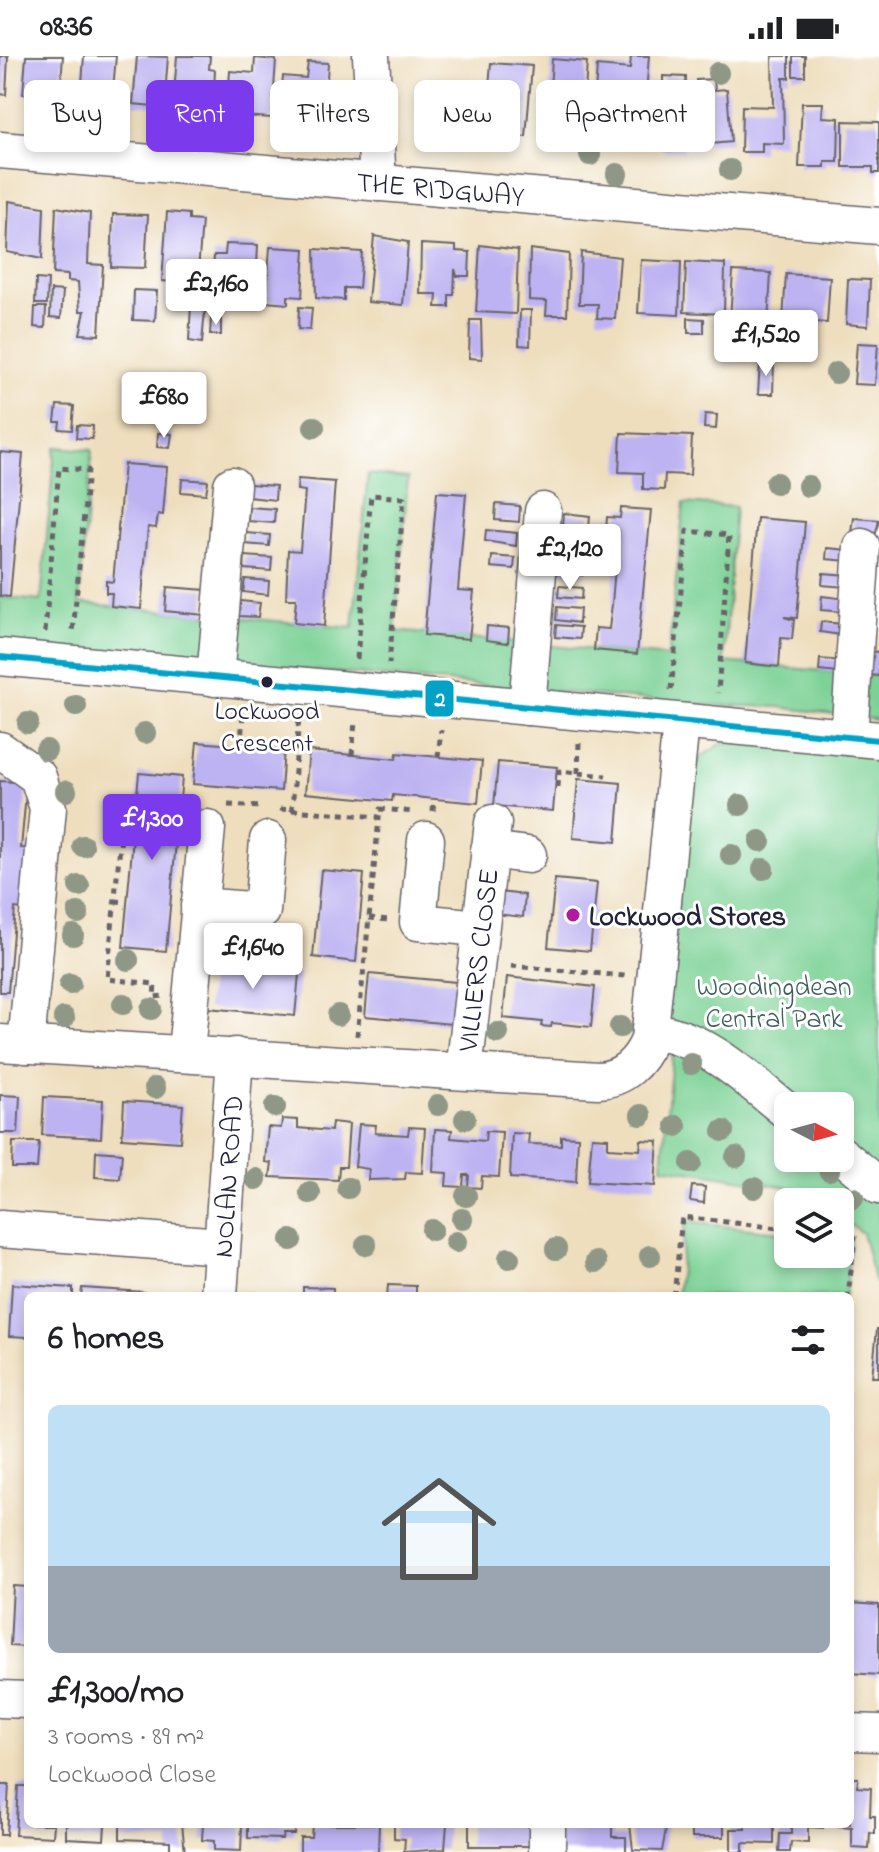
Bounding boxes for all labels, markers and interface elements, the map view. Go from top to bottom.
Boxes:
text: 08:36 [40,6,92,50]
chip: Buy [24,80,130,152]
chip: Rent [146,80,254,152]
chip: Filters [270,80,398,152]
chip: New [414,80,520,152]
chip: Apartment [536,80,715,152]
street label: THE RIDGWAY [354,164,526,219]
pin: £2,160 [151,259,281,327]
text: £2,160 [184,266,248,304]
pin: £1,520 [701,310,831,378]
text: £1,520 [732,317,800,355]
pin: £680 [117,372,211,440]
text: £680 [140,379,188,417]
pin: £2,120 [505,524,635,592]
text: £2,120 [537,531,603,569]
marker: Lockwood Crescent [259,674,275,690]
line badge: 2 [424,679,455,718]
text: 2 [434,685,446,717]
place label: Lockwood Crescent [215,694,320,764]
pin: £1,300 [87,794,217,862]
text: £1,300 [121,801,183,839]
street label: VILLIERS CLOSE [449,867,512,1055]
place label: Lockwood Stores [589,898,786,939]
marker: Lockwood Stores [564,906,582,924]
pin: £1,640 [188,923,318,991]
text: £1,640 [222,930,284,968]
park label: Woodingdean Central Park [696,968,852,1041]
north arrow [774,1092,854,1172]
map controls [774,1092,854,1268]
street label: NOLAN ROAD [205,1094,256,1259]
button: layers [774,1188,854,1268]
text: 6 homes [48,1315,164,1365]
icon: filters [786,1318,830,1362]
icon: home [367,1457,511,1601]
text: £1,300/mo [48,1669,184,1719]
text: 3 rooms · 89 m² [48,1719,204,1757]
text: Lockwood Close [48,1757,216,1795]

